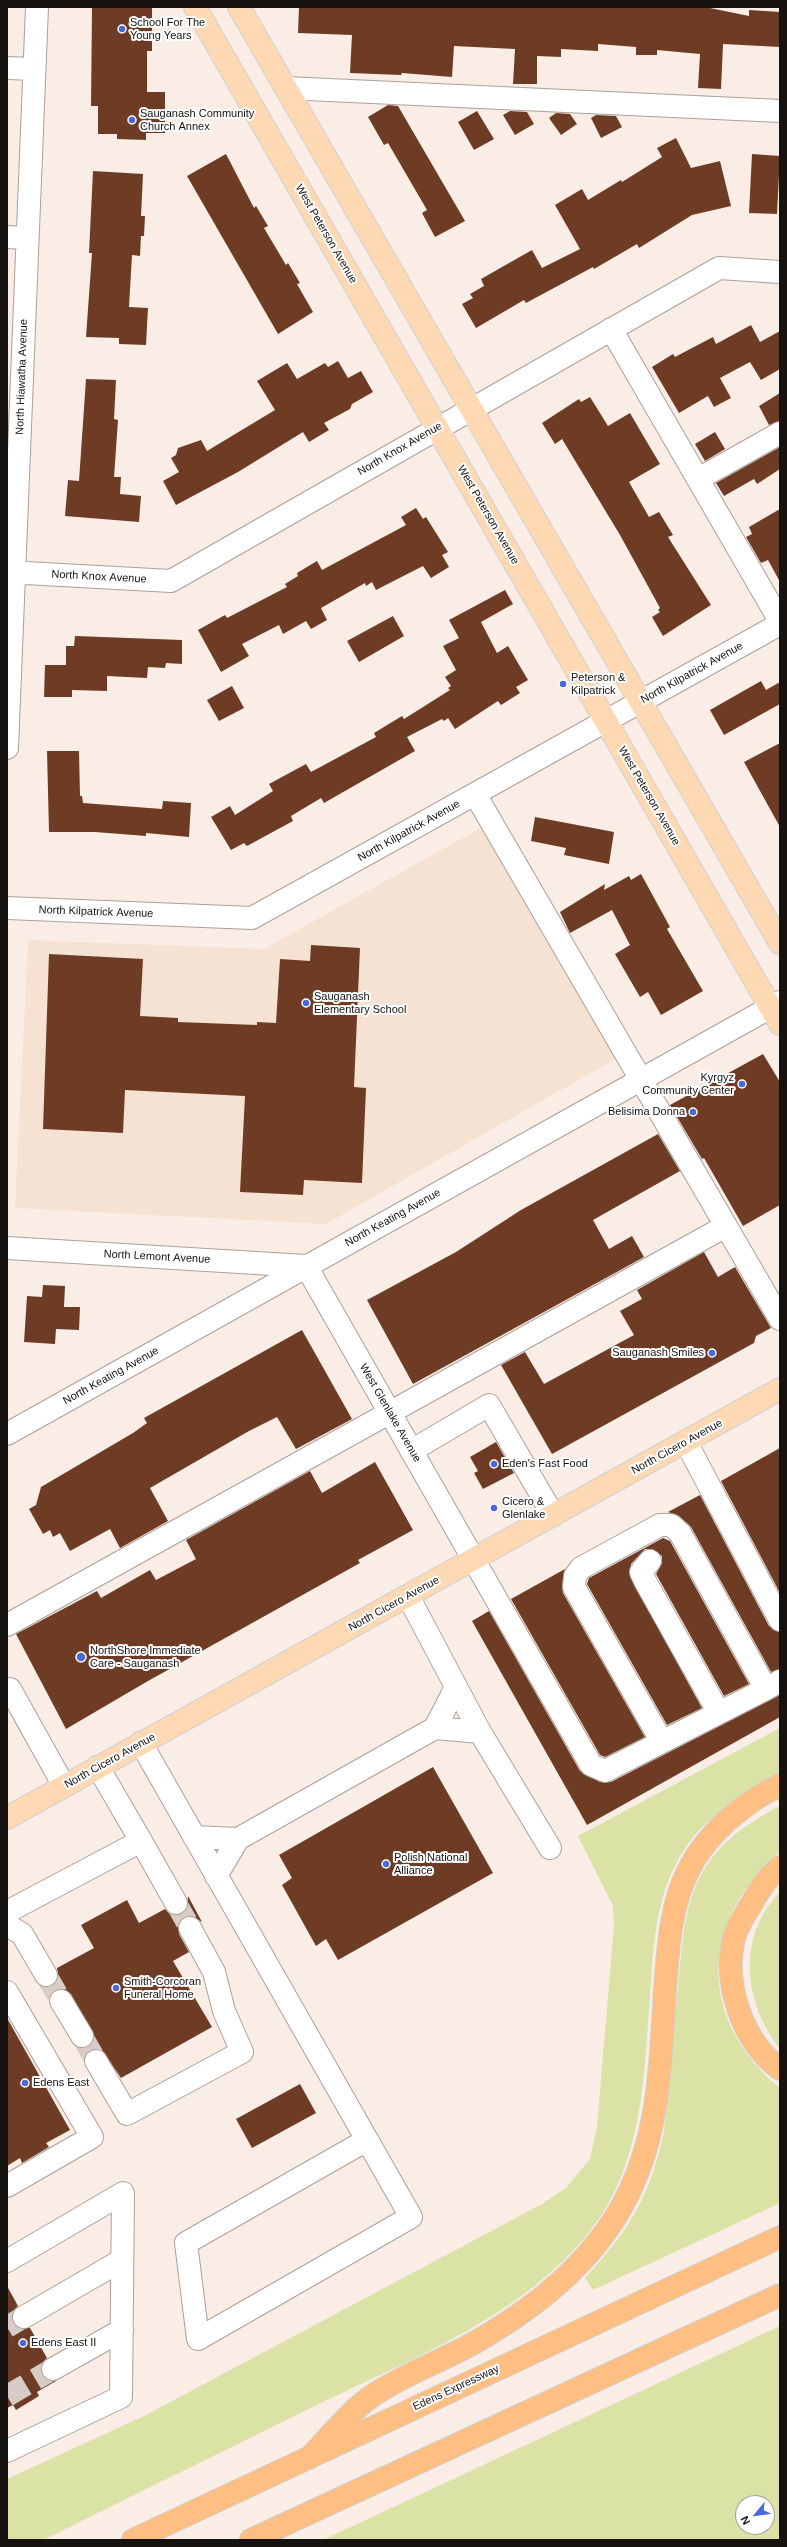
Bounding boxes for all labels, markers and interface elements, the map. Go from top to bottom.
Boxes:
place label: School For The Young Years [130,16,205,42]
marker: School For The Young Years [117,24,127,34]
place label: Sauganash Community Church Annex [140,107,254,133]
marker: Sauganash Community Church Annex [127,115,137,125]
street label: West Peterson Avenue [292,182,360,286]
street label: North Hiawatha Avenue [13,319,31,435]
street label: North Knox Avenue [355,419,445,479]
street label: West Peterson Avenue [454,463,522,567]
street label: North Knox Avenue [51,568,147,586]
street label: North Kilpatrick Avenue [639,639,745,707]
place label: Peterson & Kilpatrick [571,671,625,697]
marker: Peterson & Kilpatrick [558,679,568,689]
street label: West Peterson Avenue [615,744,683,848]
street label: North Kilpatrick Avenue [356,797,462,865]
street label: North Kilpatrick Avenue [38,903,154,921]
place label: Sauganash Elementary School [314,990,406,1016]
marker: Sauganash Elementary School [301,998,311,1008]
place label: Kyrgyz Community Center [642,1071,734,1097]
marker: Kyrgyz Community Center [737,1079,747,1089]
place label: Belisima Donna [608,1105,685,1119]
marker: Belisima Donna [688,1107,698,1117]
street label: North Keating Avenue [343,1186,443,1250]
street label: North Lemont Avenue [103,1248,211,1266]
street label: North Keating Avenue [61,1344,161,1408]
place label: Sauganash Smiles [612,1346,704,1360]
marker: Sauganash Smiles [707,1348,717,1358]
street label: West Glenlake Avenue [356,1361,424,1465]
street label: North Cicero Avenue [629,1417,725,1477]
place label: Eden's Fast Food [502,1457,588,1471]
marker: Eden's Fast Food [489,1459,499,1469]
place label: Cicero & Glenlake [502,1495,545,1521]
marker: Cicero & Glenlake [489,1503,499,1513]
street label: North Cicero Avenue [346,1574,442,1634]
place label: NorthShore Immediate Care - Sauganash [90,1644,201,1670]
marker: NorthShore Immediate Care - Sauganash [75,1651,87,1663]
street label: North Cicero Avenue [62,1731,158,1791]
place label: Polish National Alliance [394,1851,467,1877]
marker: Polish National Alliance [381,1859,391,1869]
place label: Smith-Corcoran Funeral Home [124,1975,201,2001]
marker: Smith-Corcoran Funeral Home [111,1983,121,1993]
place label: Edens East [33,2076,89,2090]
marker: Edens East [20,2078,30,2088]
place label: Edens East II [31,2336,96,2350]
marker: Edens East II [18,2338,28,2348]
street label: Edens Expressway [411,2362,501,2414]
north arrow [735,2495,775,2535]
text: N [738,2514,753,2527]

